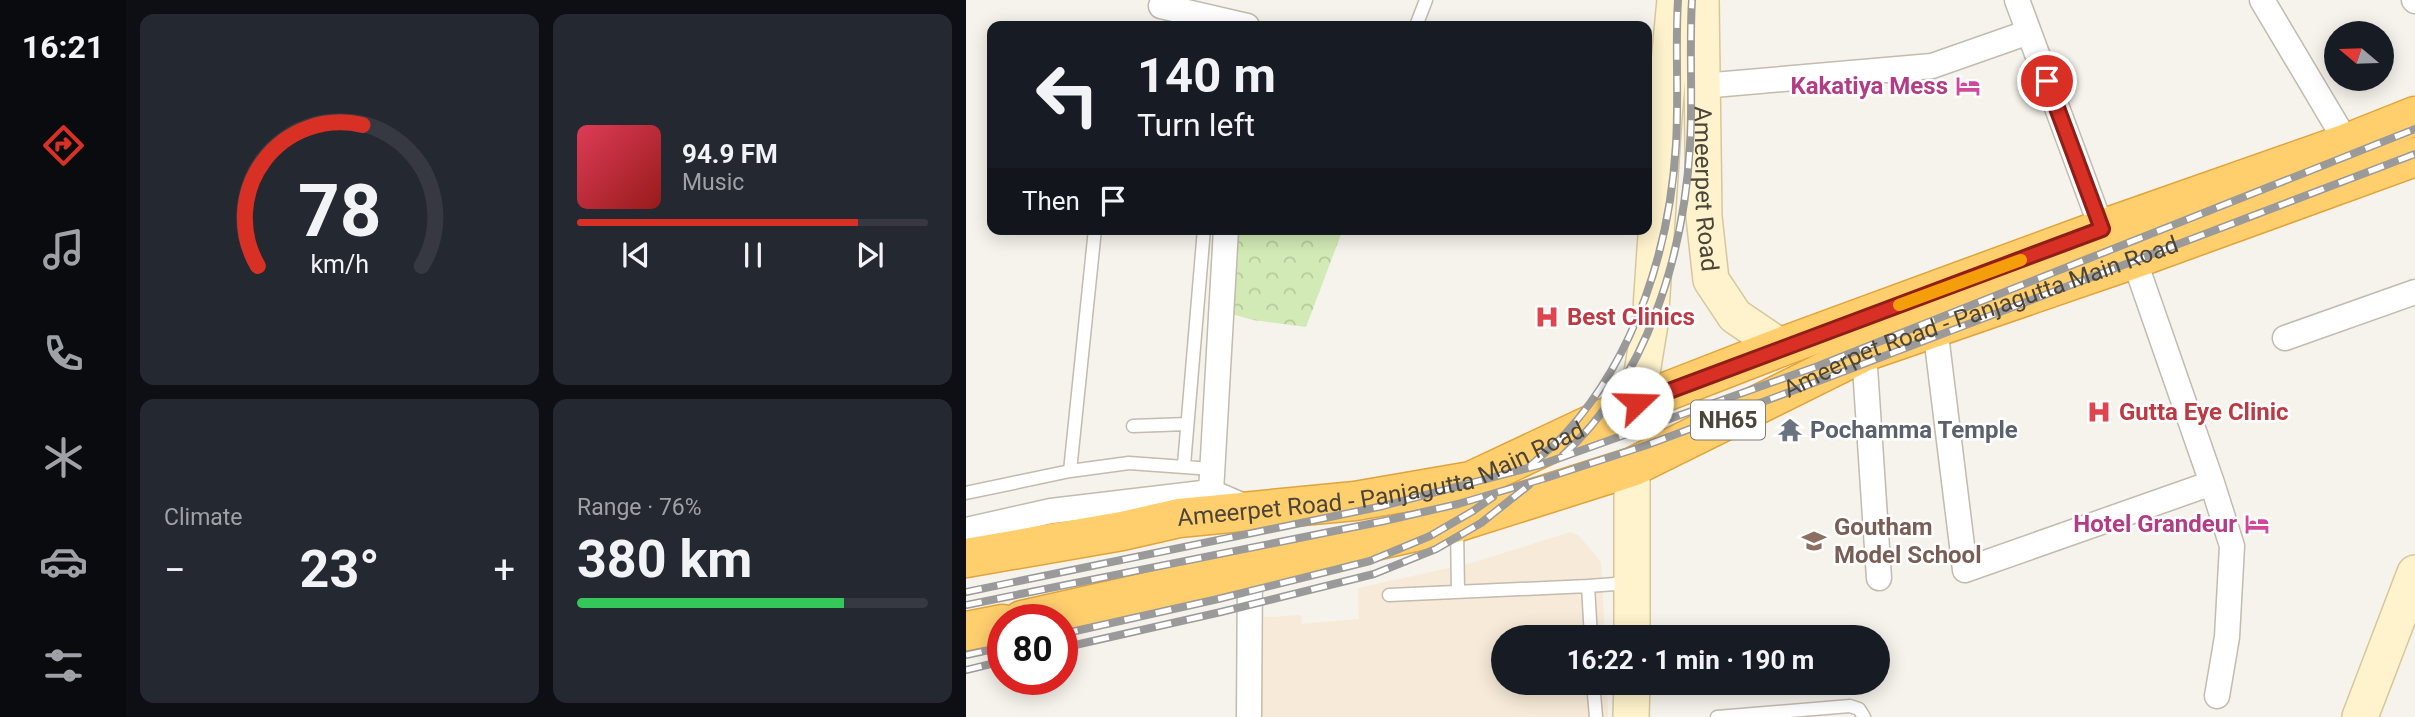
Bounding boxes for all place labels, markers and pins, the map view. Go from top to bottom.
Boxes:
pin [2017,51,2077,111]
place label: Kakatiya Mess [1790,72,1948,100]
hotel icon: Kakatiya Mess [1954,72,1982,100]
hospital icon: Best Clinics [1533,303,1561,331]
place label: Best Clinics [1567,303,1695,331]
hospital icon: Gutta Eye Clinic [2085,398,2113,426]
place label: Gutta Eye Clinic [2119,398,2289,426]
temple icon: Pochamma Temple [1776,416,1804,444]
place label: Pochamma Temple [1810,416,2018,444]
place label: Hotel Grandeur [2073,510,2237,538]
hotel icon: Hotel Grandeur [2243,510,2271,538]
place label: Goutham Model School [1834,513,1982,569]
school or university icon: Goutham Model School [1800,527,1828,555]

